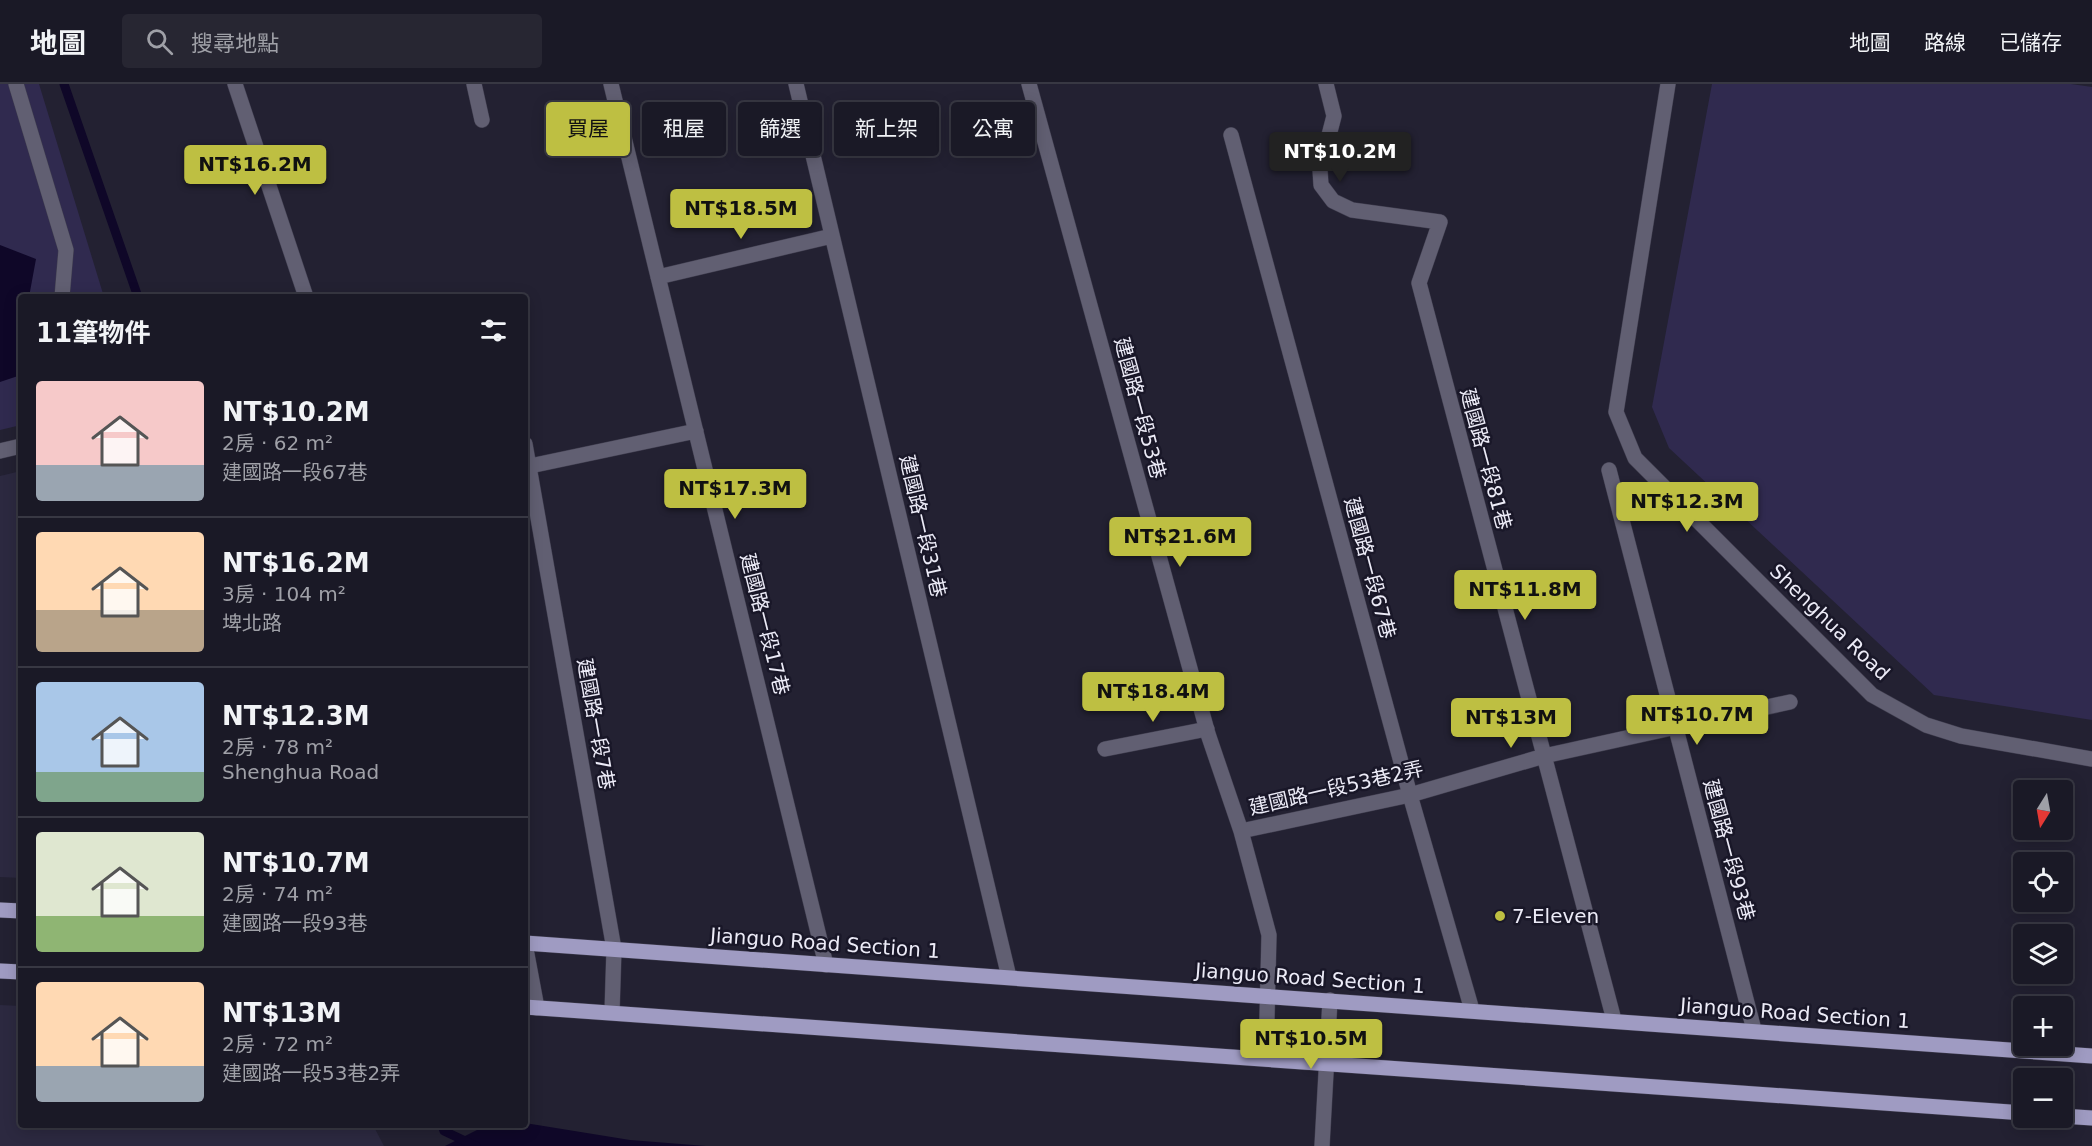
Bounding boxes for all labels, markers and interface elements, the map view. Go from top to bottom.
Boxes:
search box [122,14,542,68]
icon: search [143,25,176,58]
text: 地圖 [30,27,86,60]
text: 搜尋地點 [191,31,279,56]
text: 地圖 [1849,31,1891,55]
text: 路線 [1924,31,1966,55]
text: 已儲存 [1999,31,2062,55]
chip: 買屋 [546,102,630,156]
chip: 租屋 [642,102,726,156]
chip: 篩選 [738,102,822,156]
chip: 新上架 [834,102,939,156]
chip: 公寓 [951,102,1035,156]
pin: NT$10.2M [1278,132,1402,183]
text: NT$10.2M [1283,139,1397,163]
pin: NT$16.2M [193,145,317,196]
text: NT$16.2M [198,152,312,176]
pin: NT$18.5M [679,189,803,240]
text: NT$18.5M [684,196,798,220]
icon: filters [477,314,510,347]
text: 11筆物件 [36,318,150,348]
street label: 建國路一段53巷 [1110,335,1170,481]
street label: 建國路一段81巷 [1456,386,1516,532]
text: NT$10.2M [222,397,370,427]
icon: home [84,405,156,477]
text: 2房 · 62 m² [222,431,333,455]
street label: 建國路一段31巷 [895,452,951,600]
text: 建國路一段67巷 [222,460,367,484]
pin: NT$17.3M [673,469,797,520]
text: NT$17.3M [678,476,792,500]
pin: NT$12.3M [1625,482,1749,533]
text: NT$12.3M [1630,489,1744,513]
street label: 建國路一段67巷 [1340,495,1400,641]
pin: NT$21.6M [1118,517,1242,568]
text: NT$21.6M [1123,524,1237,548]
text: NT$16.2M [222,548,370,578]
street label: 建國路一段17巷 [736,551,794,697]
icon: home [84,556,156,628]
street label: Shenghua Road [1765,559,1895,685]
pin: NT$11.8M [1463,570,1587,621]
text: NT$11.8M [1468,577,1582,601]
text: 3房 · 104 m² [222,582,346,606]
text: 埤北路 [222,611,282,635]
street label: 建國路一段7巷 [573,657,619,791]
pin: NT$18.4M [1091,672,1215,723]
text: NT$18.4M [1096,679,1210,703]
pin: NT$10.7M [1635,695,1759,746]
pin: NT$13M [1462,698,1560,749]
text: NT$12.3M [222,701,370,731]
text: NT$10.7M [1640,702,1754,726]
text: NT$13M [1465,705,1557,729]
icon: home [84,706,156,778]
text: 2房 · 78 m² [222,735,333,759]
street label: 建國路一段53巷2弄 [1246,756,1426,820]
text: Shenghua Road [222,760,379,784]
street label: 建國路一段93巷 [1699,777,1759,923]
north arrow [2013,780,2073,840]
map controls [2013,780,2073,1128]
text: NT$10.7M [222,848,370,878]
button: locate [2013,852,2073,912]
icon: home [84,856,156,928]
text: 2房 · 74 m² [222,882,333,906]
place label: 7-Eleven [1512,904,1599,928]
marker: 7-Eleven [1493,909,1507,923]
text: 建國路一段93巷 [222,911,367,935]
street label: Jianguo Road Section 1 [707,923,941,963]
button: layers [2013,924,2073,984]
street label: Jianguo Road Section 1 [1192,958,1426,998]
street label: Jianguo Road Section 1 [1677,993,1911,1033]
button: + [2013,996,2073,1056]
text: NT$13M [222,998,342,1028]
icon: home [84,1006,156,1078]
pin: NT$10.5M [1249,1019,1373,1070]
text: NT$10.5M [1254,1026,1368,1050]
text: 2房 · 72 m² [222,1032,333,1056]
text: 建國路一段53巷2弄 [222,1061,400,1085]
button: − [2013,1068,2073,1128]

